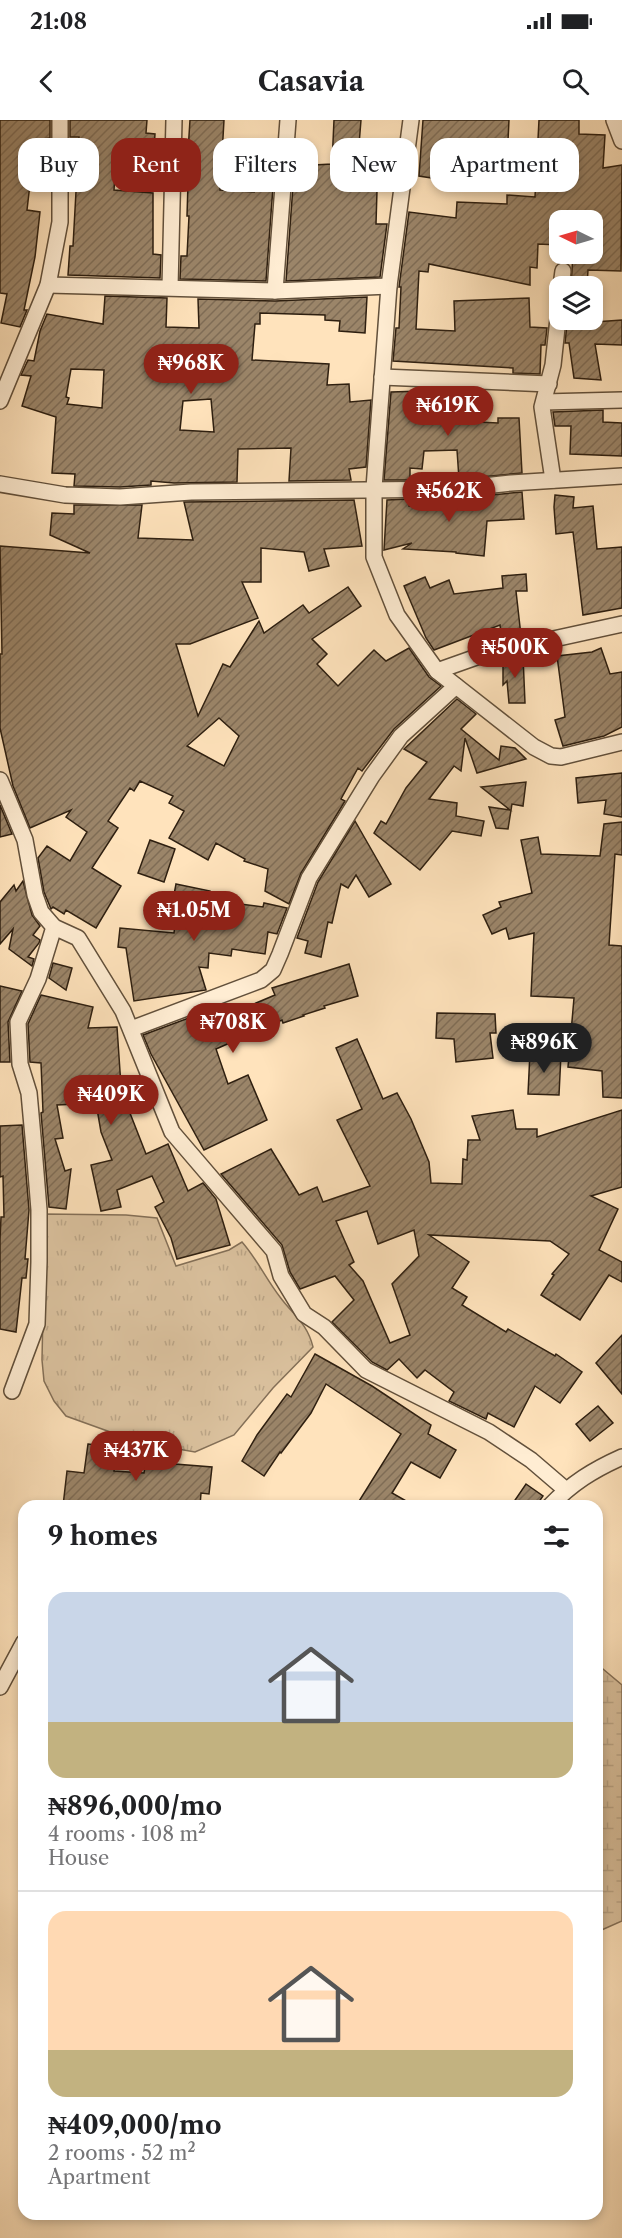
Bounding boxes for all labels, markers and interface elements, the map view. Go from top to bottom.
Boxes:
text: 21:08 [30,8,87,35]
icon: back [30,65,63,98]
text: Casavia [258,65,364,98]
icon: search [559,65,592,98]
chip: Buy [18,138,99,192]
chip: Rent [111,138,201,192]
chip: Filters [213,138,318,192]
chip: New [330,138,418,192]
chip: Apartment [430,138,579,192]
north arrow [549,210,603,264]
map controls [549,210,603,330]
button: layers [549,276,603,330]
pin: ₦968K [149,344,233,395]
text: ₦968K [158,351,224,375]
pin: ₦619K [406,386,490,437]
text: ₦619K [416,393,480,417]
pin: ₦562K [407,472,491,523]
text: ₦562K [416,479,482,503]
pin: ₦500K [473,628,557,679]
text: ₦500K [482,635,548,659]
pin: ₦1.05M [145,891,243,942]
text: ₦1.05M [157,898,231,922]
pin: ₦708K [191,1003,275,1054]
text: ₦708K [200,1010,266,1034]
pin: ₦896K [502,1023,586,1074]
text: ₦896K [511,1030,577,1054]
pin: ₦409K [69,1075,153,1126]
text: ₦409K [78,1082,144,1106]
pin: ₦437K [94,1431,178,1482]
text: ₦437K [104,1438,168,1462]
text: 9 homes [48,1520,158,1552]
icon: filters [540,1520,573,1553]
icon: home [257,1631,365,1739]
text: ₦896,000/mo [48,1790,222,1822]
text: 4 rooms · 108 m² [48,1822,206,1846]
text: House [48,1846,109,1870]
icon: home [257,1950,365,2058]
text: ₦409,000/mo [48,2109,221,2141]
text: 2 rooms · 52 m² [48,2141,196,2165]
text: Apartment [48,2165,151,2189]

